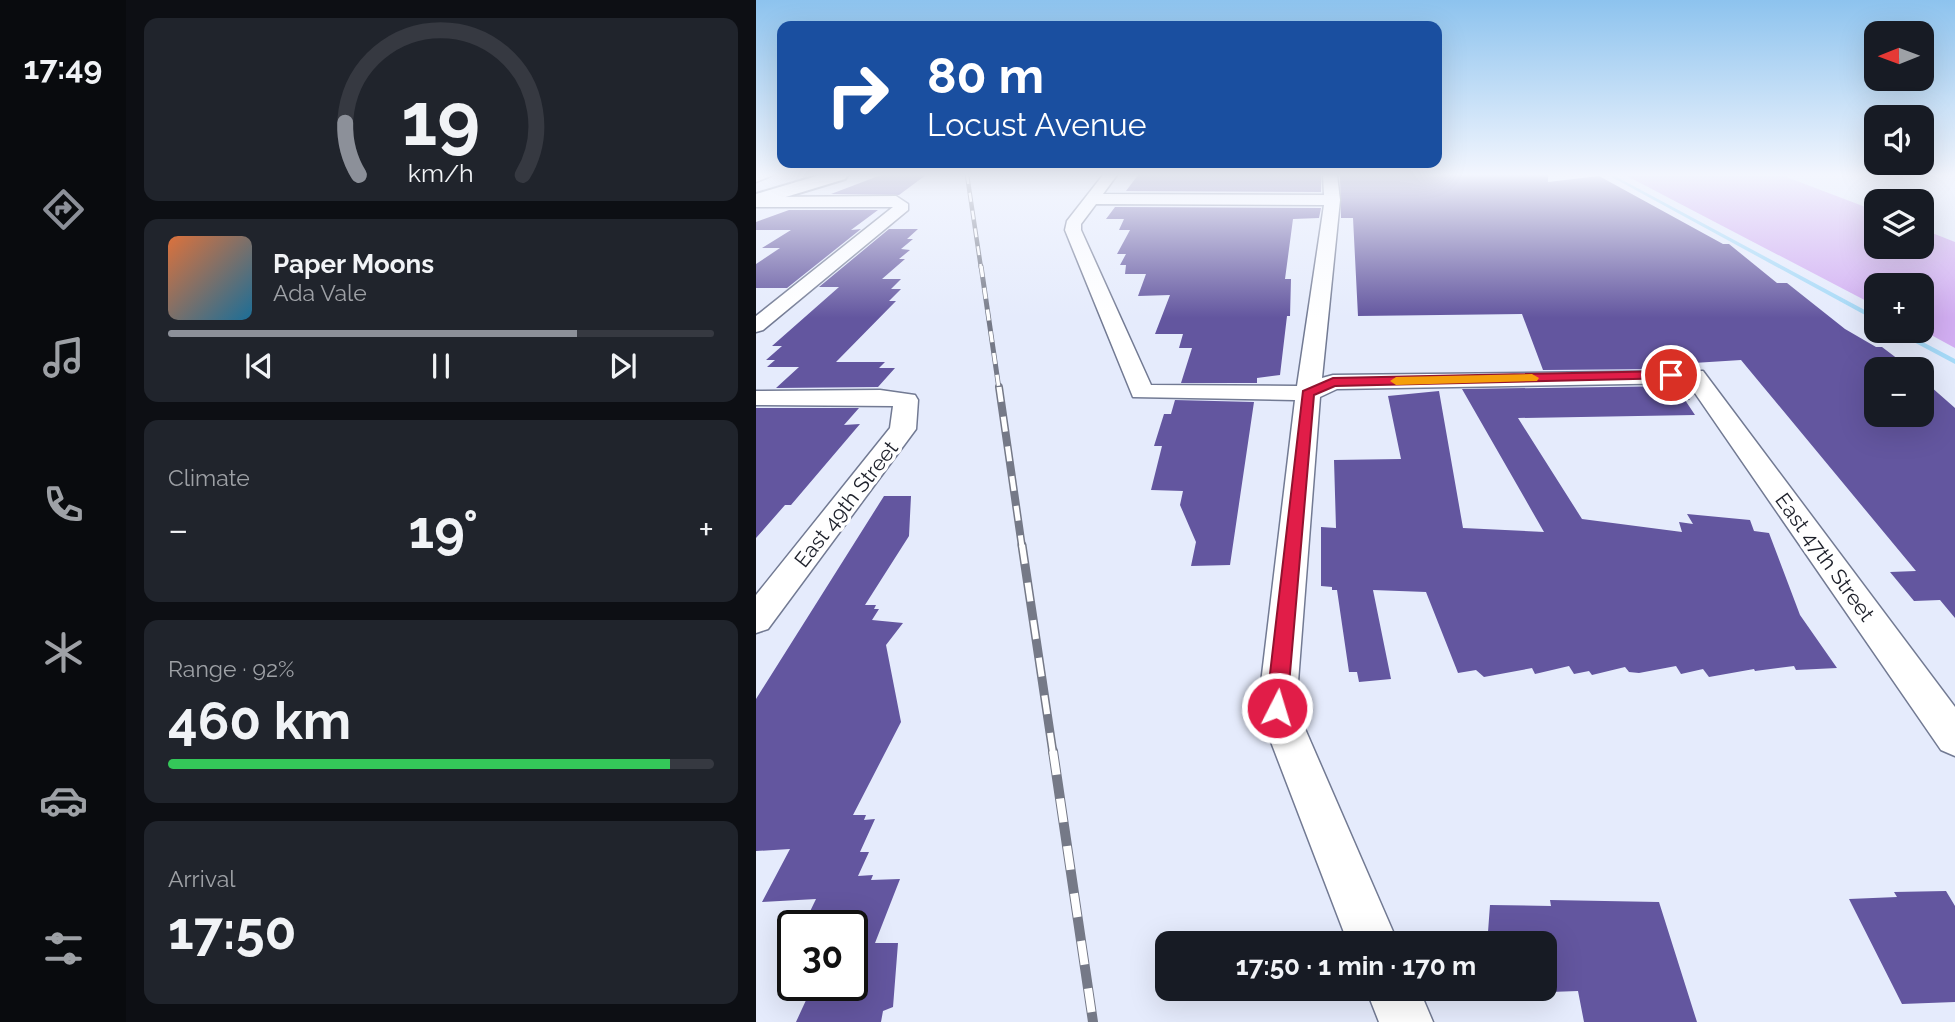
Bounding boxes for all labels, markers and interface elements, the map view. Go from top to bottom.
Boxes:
north arrow [1864,21,1934,91]
map controls [1864,21,1934,427]
text: 80 m [927,47,1044,104]
text: 17:49 [24,49,102,86]
icon: right [812,49,903,140]
text: 19 [402,78,480,163]
button: sound [1864,105,1934,175]
text: Locust Avenue [927,106,1147,143]
text: km/h [408,158,474,188]
icon: directions [39,185,88,234]
button: layers [1864,189,1934,259]
text: Paper Moons [273,249,434,279]
button: + [1864,273,1934,343]
text: Ada Vale [273,279,367,306]
icon: music [39,333,88,382]
pin [1641,345,1701,405]
icon: previous [240,347,278,385]
icon: pause [422,347,460,385]
icon: next [604,347,642,385]
icon: arrive [1652,356,1690,394]
button: − [1864,357,1934,427]
street label: East 49th Street [789,436,903,572]
text: Climate [168,464,250,491]
icon: phone [39,480,88,529]
street label: East 47th Street [1770,488,1880,626]
text: 19° [409,499,478,560]
text: − [168,507,188,552]
text: + [698,507,714,552]
icon: climate [39,628,88,677]
text: Range · 92% [168,655,294,682]
position arrow [1240,671,1314,745]
text: 460 km [168,690,351,751]
icon: car [39,776,88,825]
text: Arrival [168,865,235,892]
text: 17:50 [168,900,296,961]
speed limit sign: 30 [777,910,868,1001]
icon: filters [39,924,88,973]
text: 17:50 · 1 min · 170 m [1236,951,1476,981]

